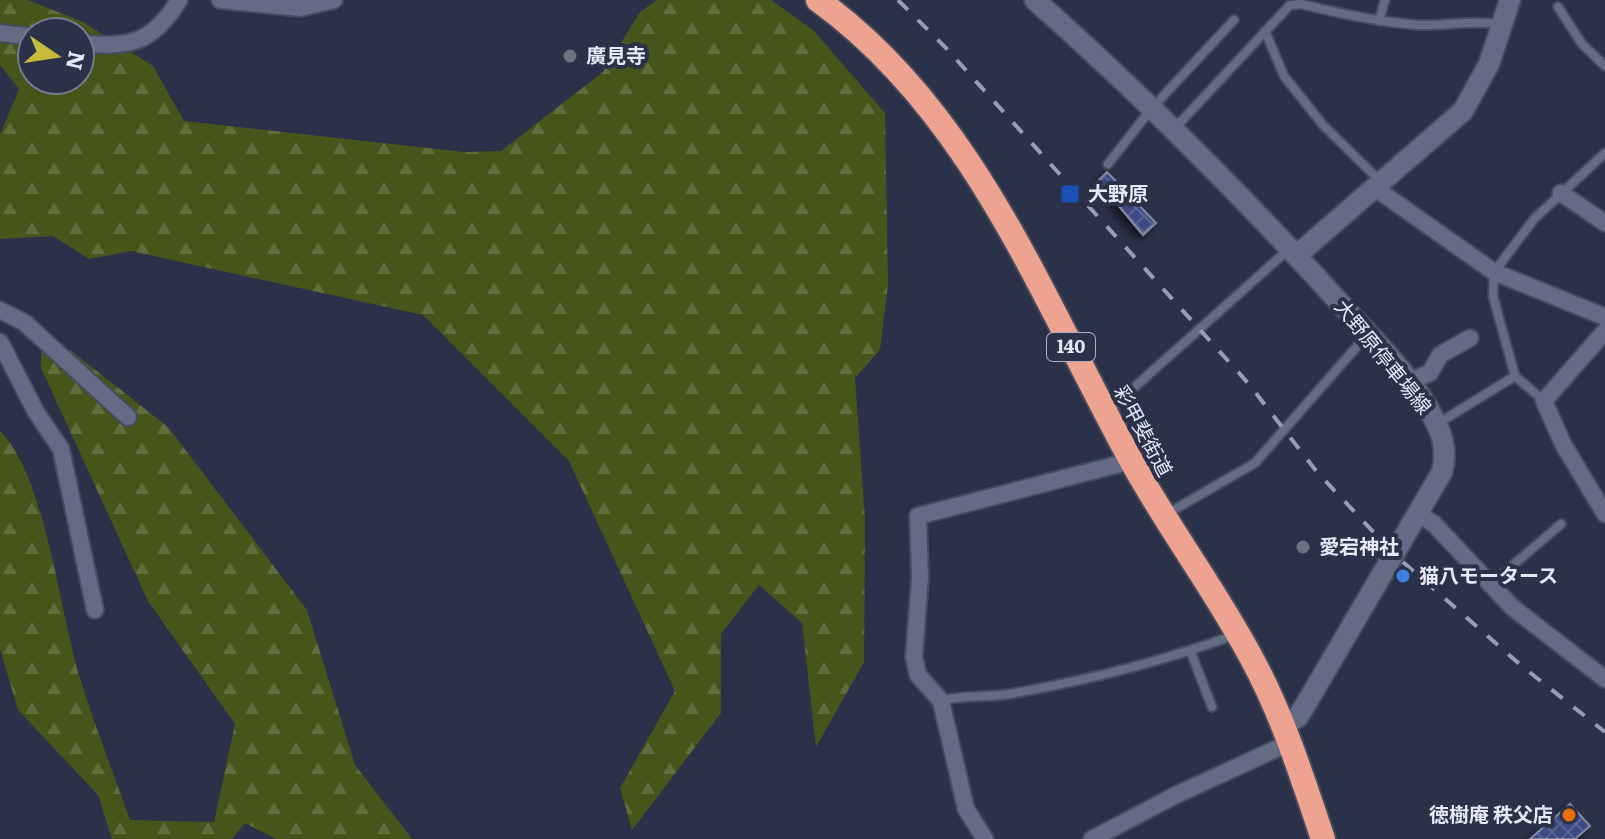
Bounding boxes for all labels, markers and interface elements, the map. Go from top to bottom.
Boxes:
north arrow [16,16,96,96]
place label: 廣見寺 [586,39,646,69]
marker: 廣見寺 [561,47,579,65]
text: N [59,48,95,74]
place label: 大野原 [1088,177,1148,207]
marker: 大野原 [1059,183,1081,205]
street label: 大野原停車場線 [1329,292,1440,420]
road number: 140 [1047,333,1095,361]
street label: 彩甲斐街道 [1108,379,1181,481]
place label: 愛宕神社 [1319,530,1399,560]
marker: 愛宕神社 [1294,538,1312,556]
place label: 猫八モータース [1419,559,1558,589]
marker: 猫八モータース [1394,567,1412,585]
place label: 徳樹庵 秩父店 [1429,798,1553,828]
marker: 徳樹庵 秩父店 [1560,806,1578,824]

